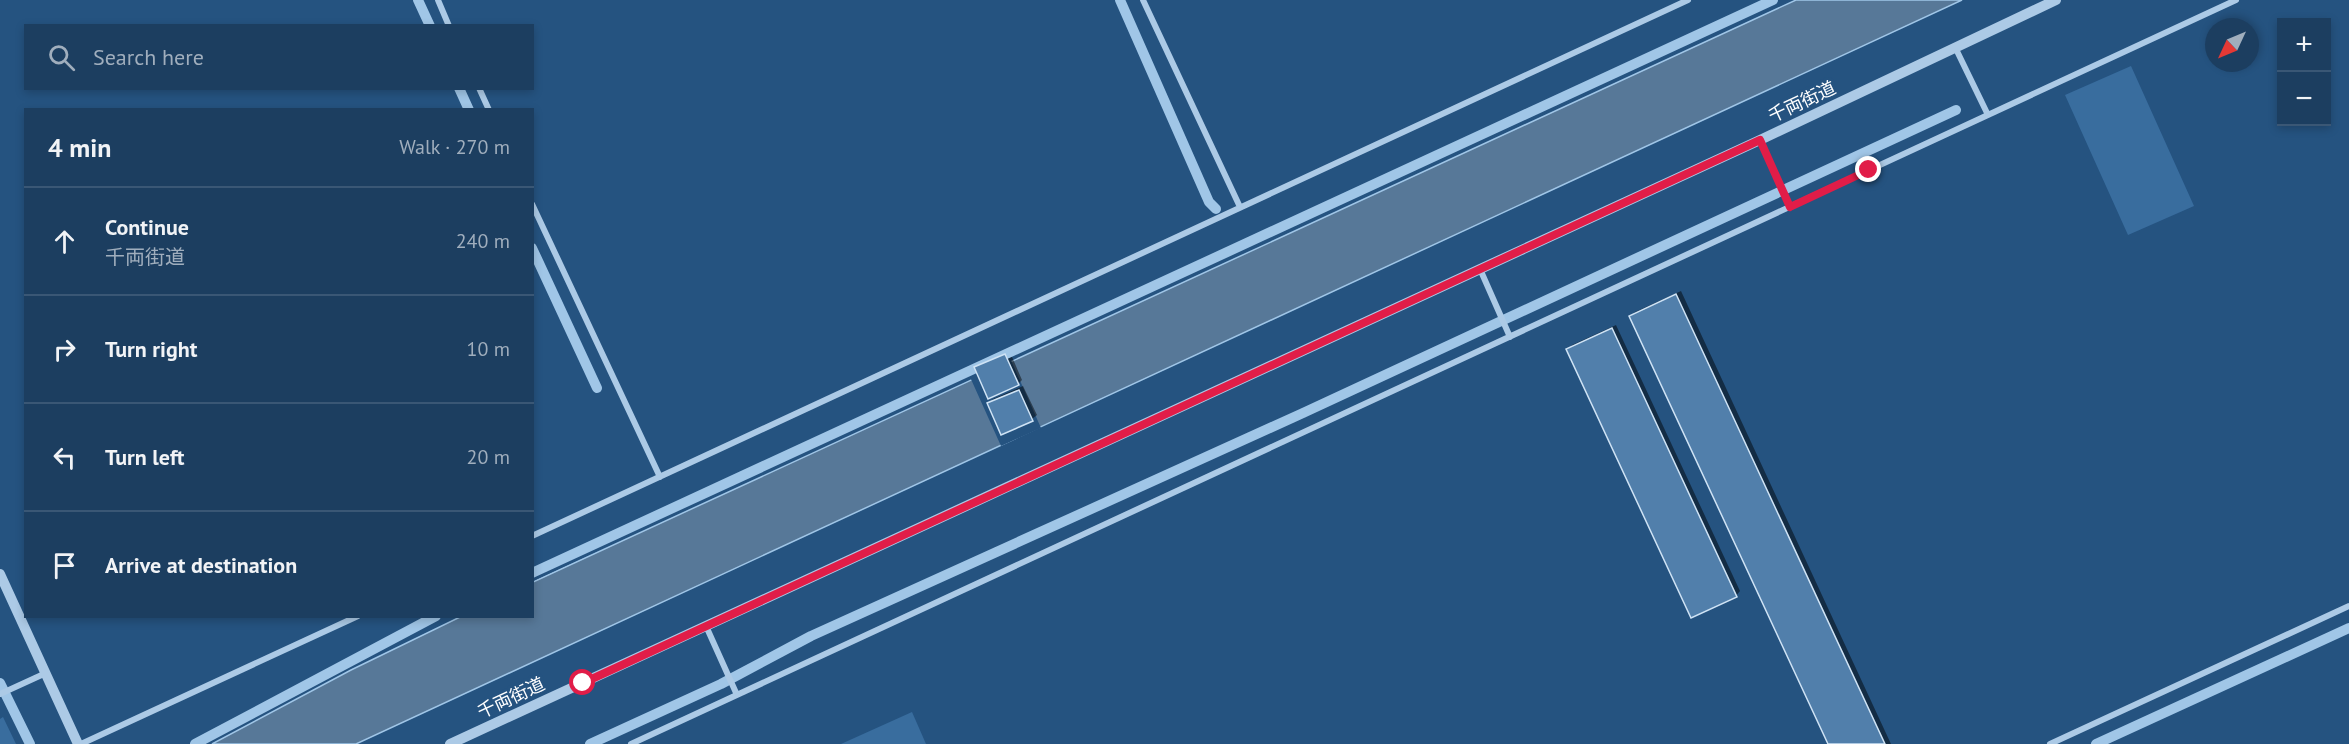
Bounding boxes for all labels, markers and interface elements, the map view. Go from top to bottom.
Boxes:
north arrow [2205,18,2259,72]
map controls [2277,18,2331,126]
button: + [2277,18,2331,72]
search box [24,24,534,90]
icon: search [45,41,78,74]
text: Search here [93,43,204,71]
button: − [2277,72,2331,126]
street label: 千両街道 [1764,76,1839,127]
text: 4 min [48,131,111,164]
text: Walk · 270 m [399,134,510,160]
route end [1855,156,1881,182]
text: Continue [105,213,189,241]
icon: ahead [48,225,81,258]
text: 240 m [456,228,510,254]
text: 千両街道 [105,244,185,270]
icon: right [48,333,81,366]
text: Turn right [105,335,197,363]
text: 10 m [467,336,510,362]
icon: left [48,441,81,474]
text: Turn left [105,443,185,471]
text: 20 m [467,444,510,470]
icon: arrive [48,549,81,582]
text: Arrive at destination [105,551,297,579]
route start [569,669,595,695]
street label: 千両街道 [473,672,548,723]

